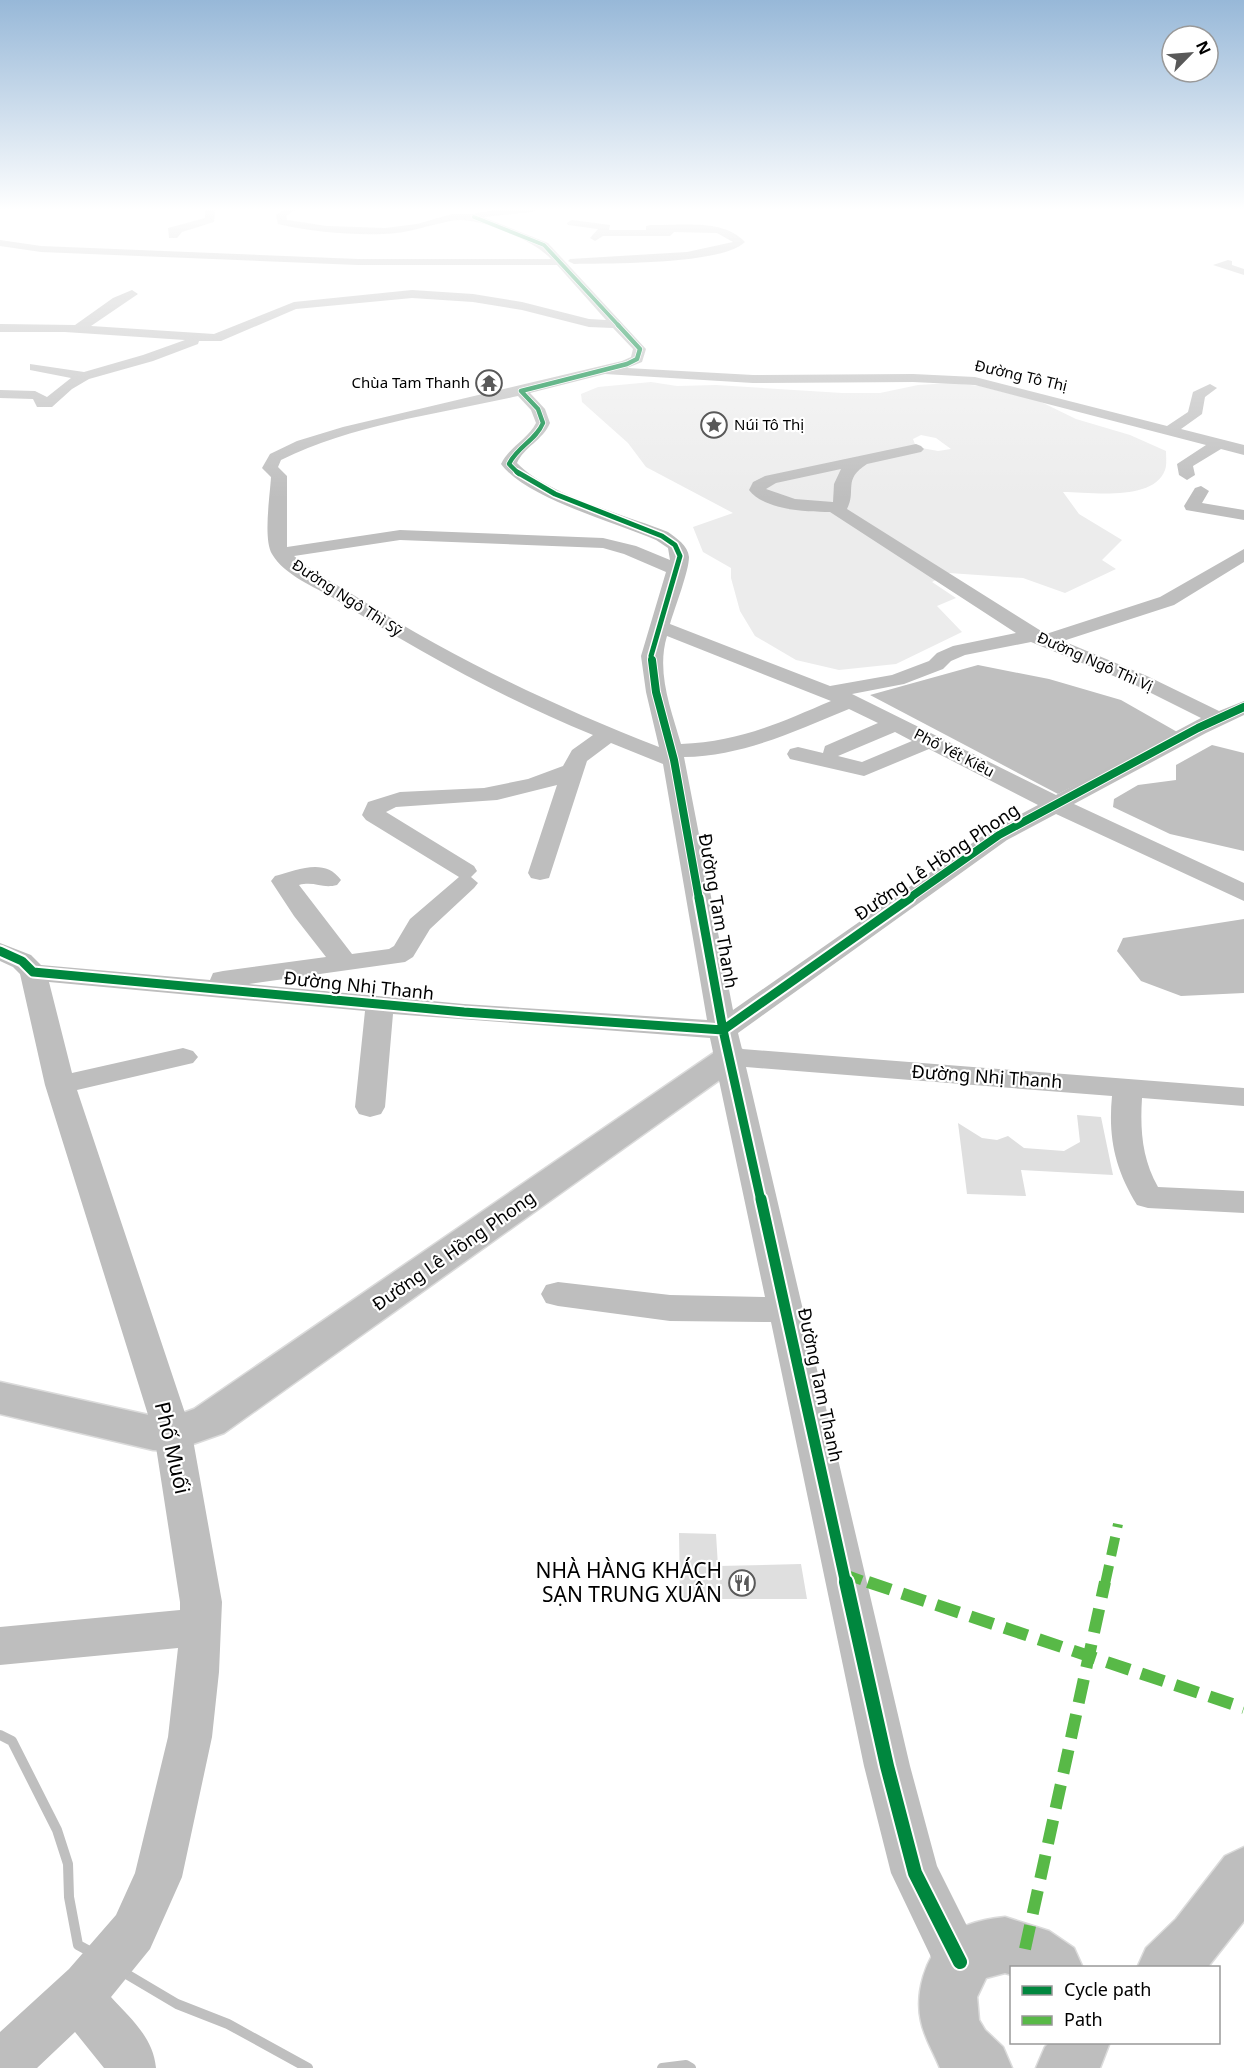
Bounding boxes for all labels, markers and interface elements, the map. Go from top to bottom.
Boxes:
north arrow [1160,24,1220,84]
text: N [1191,37,1216,58]
street label: Đường Tô Thị [973,355,1069,395]
temple icon: Chùa Tam Thanh [474,368,504,398]
place label: Chùa Tam Thanh [352,372,470,392]
place icon: Núi Tô Thị [699,410,729,440]
place label: Núi Tô Thị [734,414,804,434]
street label: Đường Ngô Thì Sỹ [289,554,407,640]
street label: Đường Ngô Thì Vị [1034,627,1156,696]
street label: Phố Yết Kiêu [911,723,998,781]
street label: Đường Lê Hồng Phong [849,797,1023,925]
street label: Đường Tam Thanh [694,831,744,990]
street label: Đường Nhị Thanh [283,965,435,1005]
street label: Đường Nhị Thanh [911,1059,1063,1093]
street label: Đường Lê Hồng Phong [367,1185,540,1316]
street label: Đường Tam Thanh [793,1306,849,1464]
street label: Phố Muối [149,1399,197,1497]
place label: NHÀ HÀNG KHÁCH SẠN TRUNG XUÂN [536,1556,722,1608]
restaurant icon: NHÀ HÀNG KHÁCH SẠN TRUNG XUÂN [727,1568,757,1598]
legend [1010,1966,1220,2044]
text: Cycle path [1064,1977,1151,2001]
text: Path [1064,2007,1103,2031]

